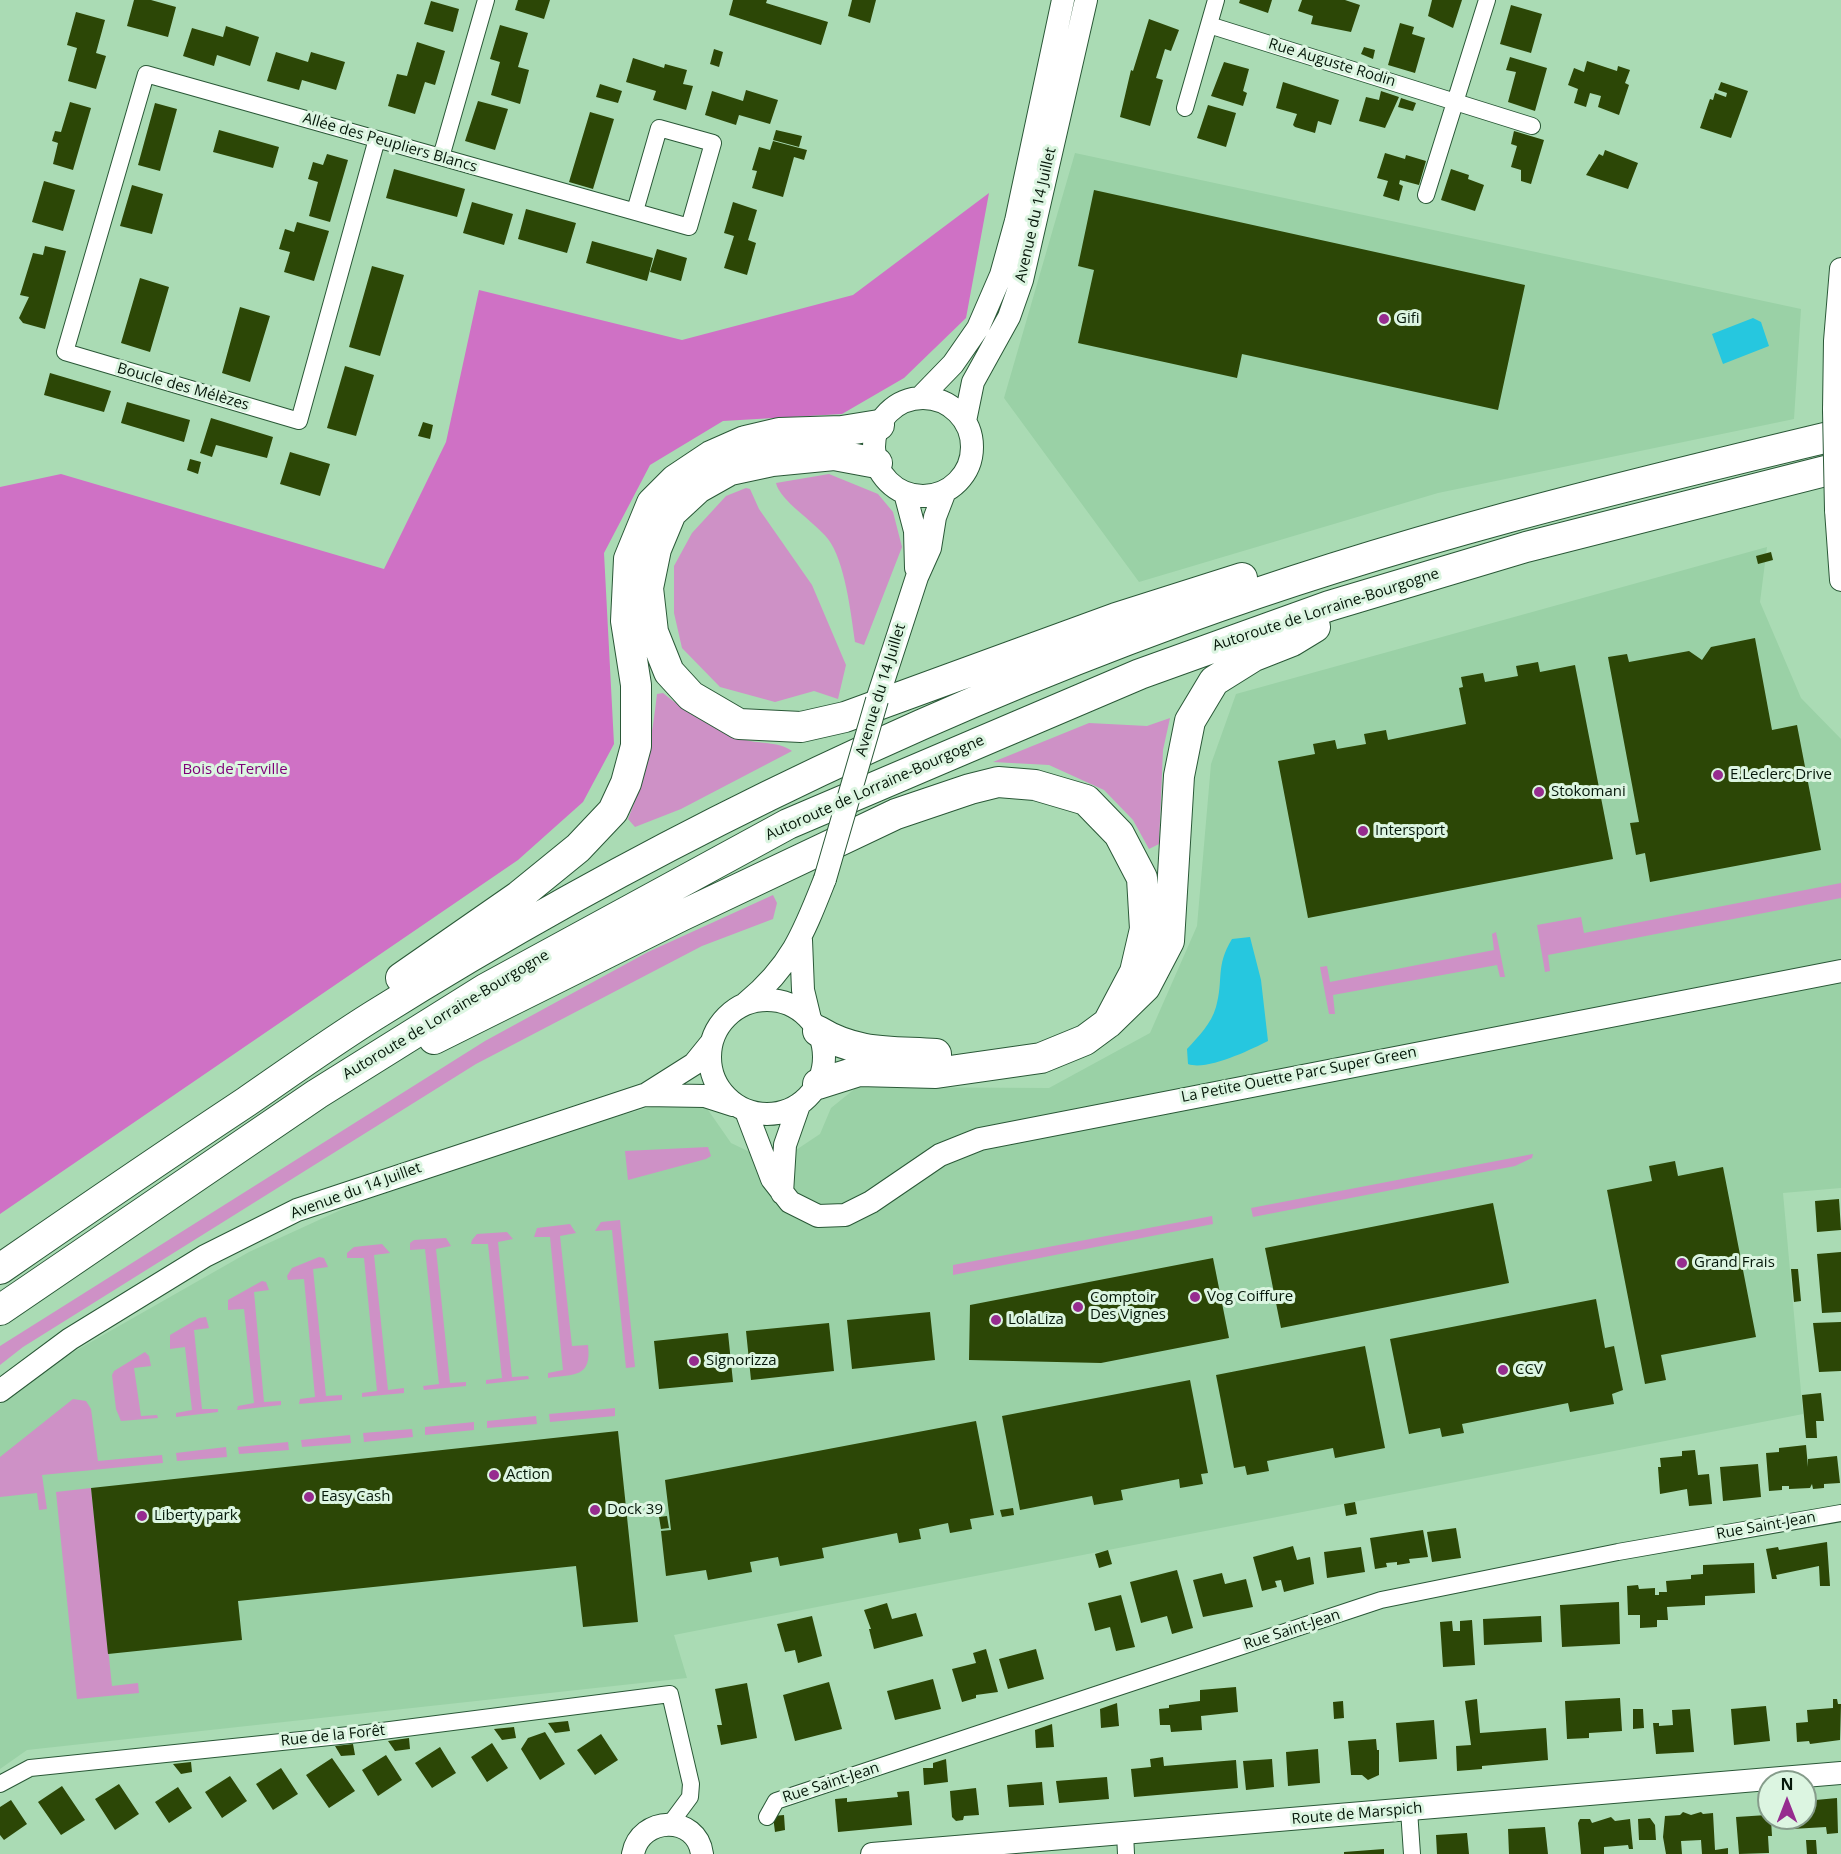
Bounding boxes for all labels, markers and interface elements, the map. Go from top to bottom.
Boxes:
street label: Rue Auguste Rodin [1266,35,1398,91]
street label: Allée des Peupliers Blancs [301,109,479,177]
street label: Avenue du 14 Juillet [1012,146,1060,284]
place label: Gifi [1396,310,1420,328]
marker: Gifi [1377,312,1391,326]
street label: Boucle des Mélèzes [115,360,251,414]
street label: Autoroute de Lorraine-Bourgogne [1210,565,1442,655]
street label: Avenue du 14 Juillet [852,621,910,759]
street label: Autoroute de Lorraine-Bourgogne [763,732,987,844]
park label: Bois de Terville [182,761,288,779]
place label: E.Leclerc Drive [1730,766,1832,784]
marker: E.Leclerc Drive [1711,768,1725,782]
place label: Stokomani [1551,783,1626,801]
marker: Stokomani [1532,785,1546,799]
place label: Intersport [1375,822,1445,840]
marker: Intersport [1356,824,1370,838]
street label: Autoroute de Lorraine-Bourgogne [340,946,552,1084]
street label: La Petite Ouette Parc Super Green [1180,1043,1418,1107]
street label: Avenue du 14 Juillet [288,1159,424,1223]
place label: Grand Frais [1694,1254,1775,1272]
marker: Grand Frais [1675,1256,1689,1270]
place label: Vog Coiffure [1207,1288,1293,1306]
place label: Comptoir Des Vignes [1090,1289,1166,1324]
marker: Vog Coiffure [1188,1290,1202,1304]
marker: Comptoir Des Vignes [1071,1300,1085,1314]
place label: LolaLiza [1008,1311,1064,1329]
marker: LolaLiza [989,1313,1003,1327]
place label: Signorizza [706,1352,777,1370]
marker: Signorizza [687,1354,701,1368]
place label: CCV [1515,1361,1543,1379]
marker: CCV [1496,1363,1510,1377]
place label: Action [506,1466,550,1484]
marker: Action [487,1468,501,1482]
place label: Easy Cash [321,1488,390,1506]
marker: Easy Cash [302,1490,316,1504]
place label: Dock 39 [607,1501,663,1519]
marker: Dock 39 [588,1503,602,1517]
place label: Liberty park [154,1507,238,1525]
street label: Rue Saint-Jean [1715,1508,1817,1544]
marker: Liberty park [135,1509,149,1523]
street label: Rue Saint-Jean [1241,1606,1343,1654]
street label: Rue de la Forêt [280,1722,386,1750]
street label: Rue Saint-Jean [780,1759,882,1807]
north arrow [1757,1770,1817,1830]
text: N [1780,1773,1794,1795]
street label: Route de Marspich [1291,1799,1423,1829]

